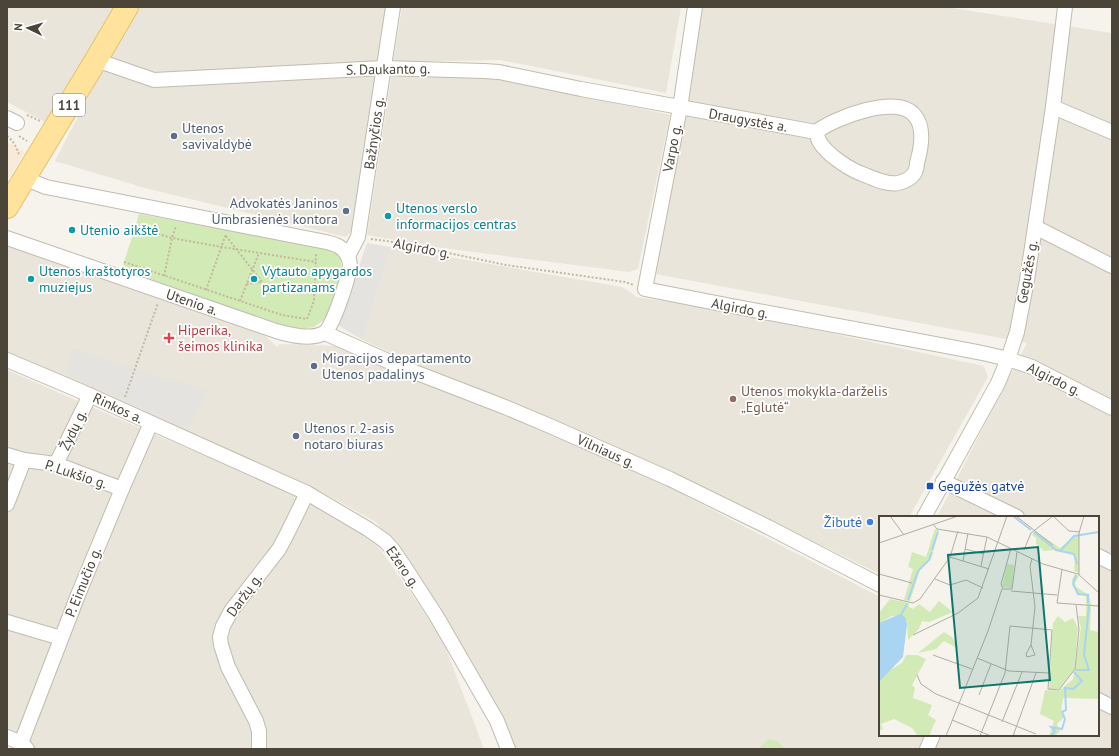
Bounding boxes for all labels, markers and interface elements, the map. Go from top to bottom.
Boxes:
north arrow [8,8,48,48]
text: N [11,23,25,31]
street label: S. Daukanto g. [346,59,430,79]
road number: 111 [53,94,85,116]
street label: Bažnyčios g. [360,96,388,170]
street label: Draugystės a. [707,104,789,136]
place label: Utenos savivaldybė [182,119,252,153]
street label: Varpo g. [658,123,685,174]
marker: Utenos savivaldybė [169,131,179,141]
place label: Advokatės Janinos Umbrasienės kontora [212,194,338,228]
place label: Utenos verslo informacijos centras [396,199,516,233]
marker: Advokatės Janinos Umbrasienės kontora [341,206,351,216]
marker: Utenos verslo informacijos centras [383,211,393,221]
place label: Utenio aikštė [80,221,158,239]
marker: Utenio aikštė [67,225,77,235]
street label: Algirdo g. [392,234,452,262]
street label: Gegužės g. [1013,239,1041,305]
place label: Utenos kraštotyros muziejus [39,262,151,296]
place label: Vytauto apygardos partizanams [261,262,372,296]
marker: Utenos kraštotyros muziejus [26,274,36,284]
marker: Vytauto apygardos partizanams [249,274,259,284]
street label: Utenio a. [164,285,220,319]
street label: Algirdo g. [710,294,770,322]
place label: Hiperika, šeimos klinika [178,321,263,355]
marker: Hiperika, šeimos klinika [163,332,175,344]
place label: Migracijos departamento Utenos padalinys [322,349,471,383]
street label: Algirdo g. [1024,358,1084,400]
marker: Migracijos departamento Utenos padalinys [309,361,319,371]
place label: Utenos mokykla-darželis „Eglutė“ [741,382,888,416]
street label: Rinkos a. [90,389,146,427]
marker: Utenos mokykla-darželis „Eglutė“ [728,394,738,404]
street label: Žydų g. [55,407,91,453]
place label: Utenos r. 2-asis notaro biuras [304,419,394,453]
street label: Vilniaus g. [573,430,638,472]
marker: Utenos r. 2-asis notaro biuras [291,431,301,441]
street label: P. Lukšio g. [43,456,109,492]
place label: Gegužės gatvė [938,477,1024,495]
marker: Gegužės gatvė [925,481,935,491]
place label: Žibutė [824,513,862,531]
inset map [879,516,1099,736]
marker: Žibutė [865,517,875,527]
street label: Ežero g. [382,543,424,591]
street label: P. Eimučio g. [61,544,105,620]
street label: Daržų g. [222,570,266,620]

